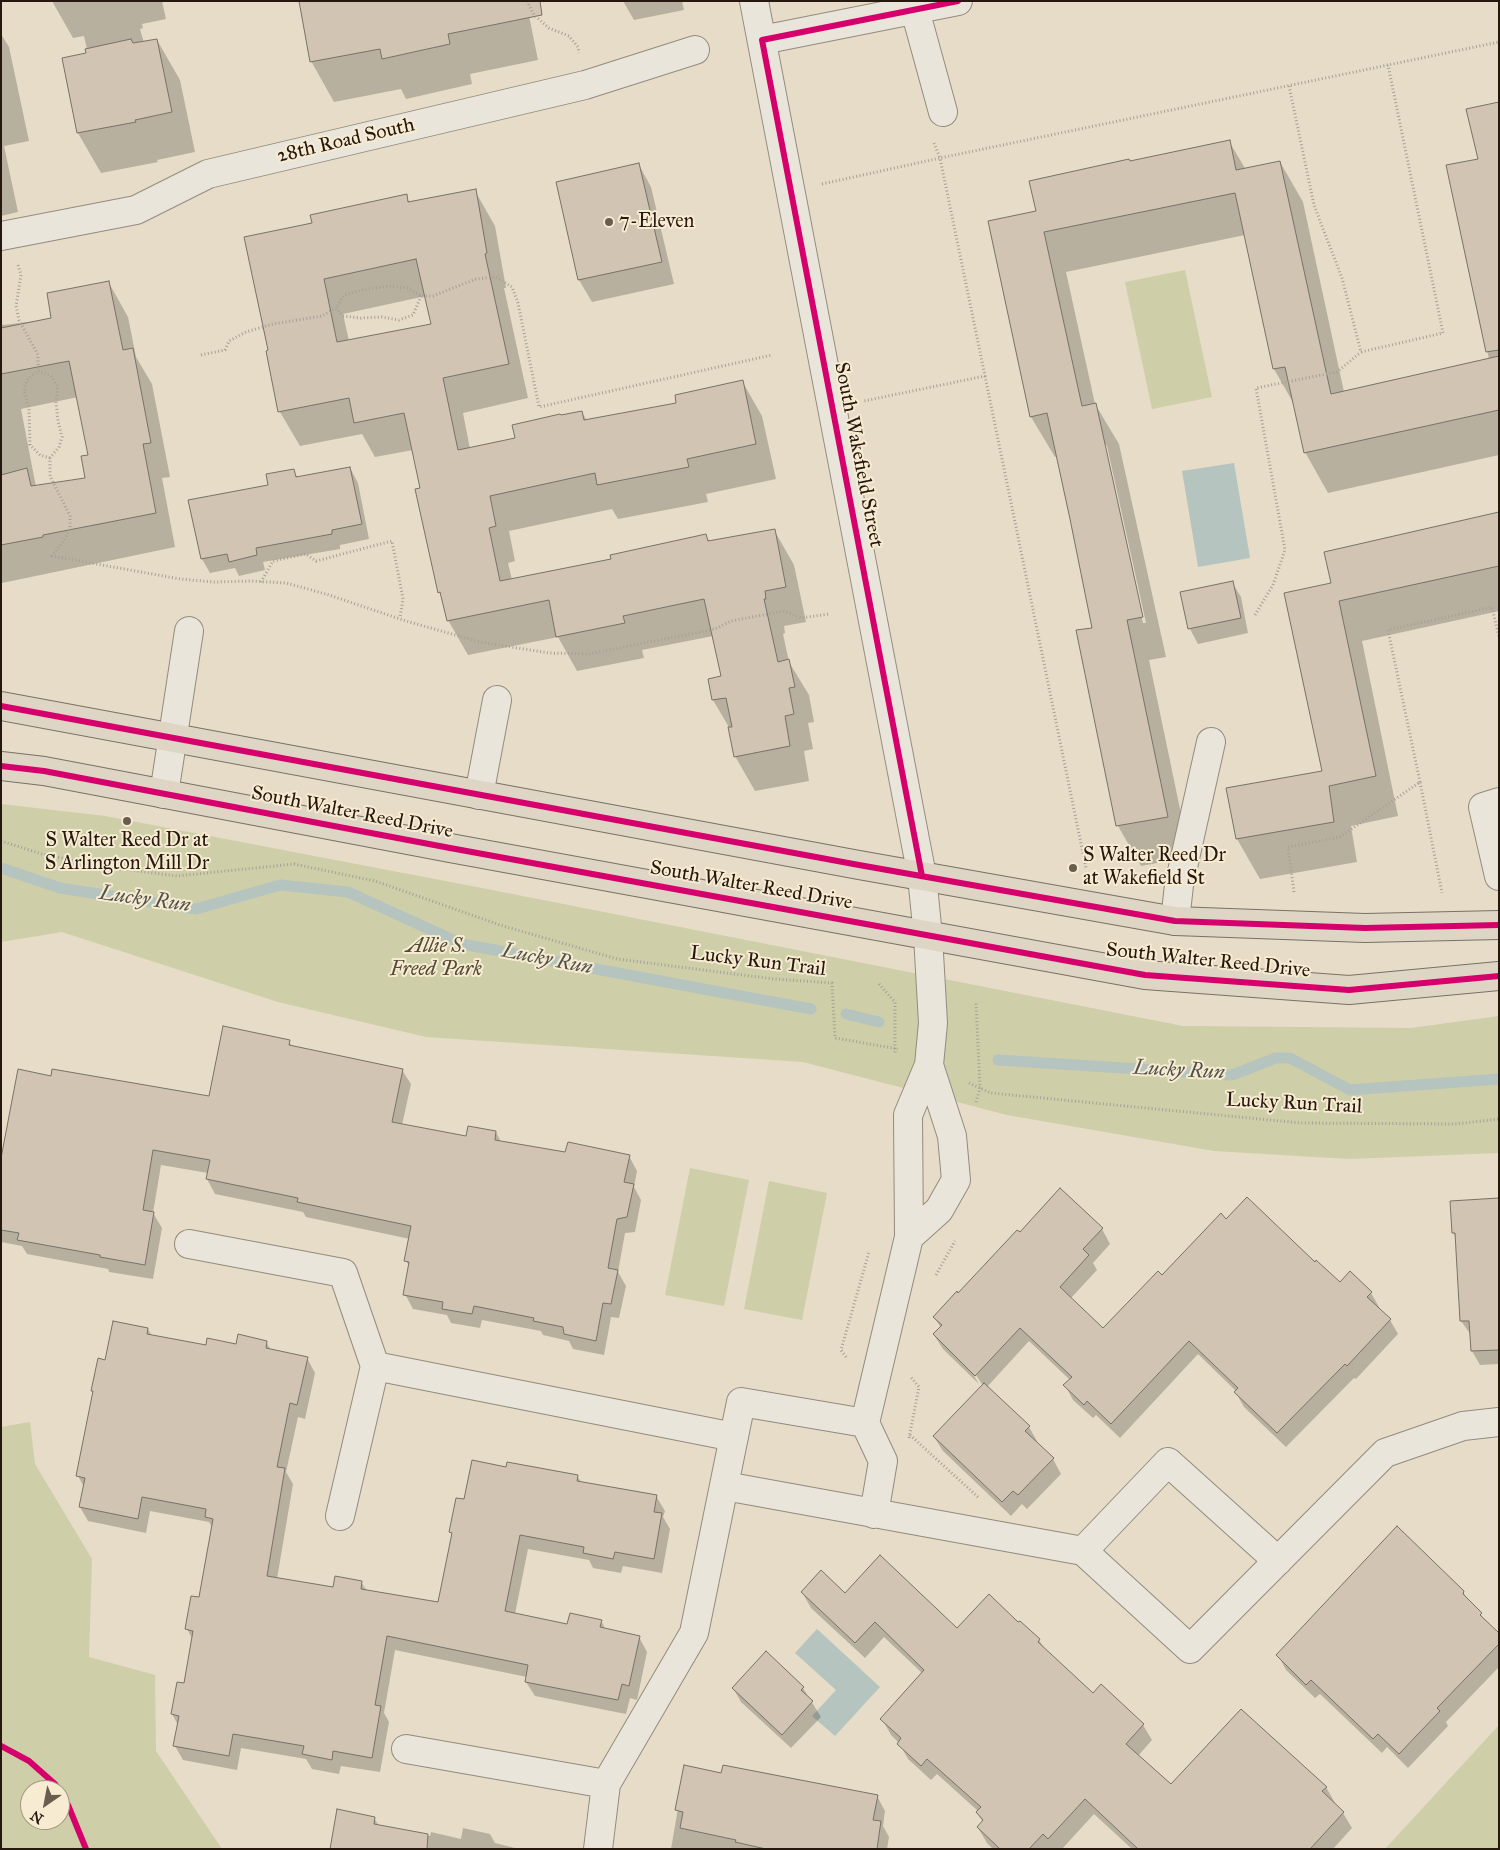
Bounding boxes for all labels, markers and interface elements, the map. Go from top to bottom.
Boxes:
street label: 28th Road South [275,114,417,168]
place label: 7-Eleven [619,210,694,234]
marker: 7-Eleven [603,216,615,228]
street label: South Wakefield Street [828,360,888,550]
street label: South Walter Reed Drive [249,782,455,844]
marker: S Walter Reed Dr at S Arlington Mill Dr [121,815,133,827]
place label: S Walter Reed Dr at S Arlington Mill Dr [45,829,209,876]
place label: S Walter Reed Dr at Wakefield St [1083,844,1226,891]
street label: South Walter Reed Drive [648,856,854,916]
marker: S Walter Reed Dr at Wakefield St [1067,862,1079,874]
water label: Lucky Run [98,881,192,919]
park label: Allie S. Freed Park [390,935,482,982]
street label: South Walter Reed Drive [1105,938,1311,984]
water label: Lucky Run [500,939,594,981]
street label: Lucky Run Trail [689,942,827,982]
water label: Lucky Run [1133,1056,1225,1086]
street label: Lucky Run Trail [1225,1088,1363,1120]
north arrow [20,1780,70,1830]
text: N [27,1807,47,1828]

